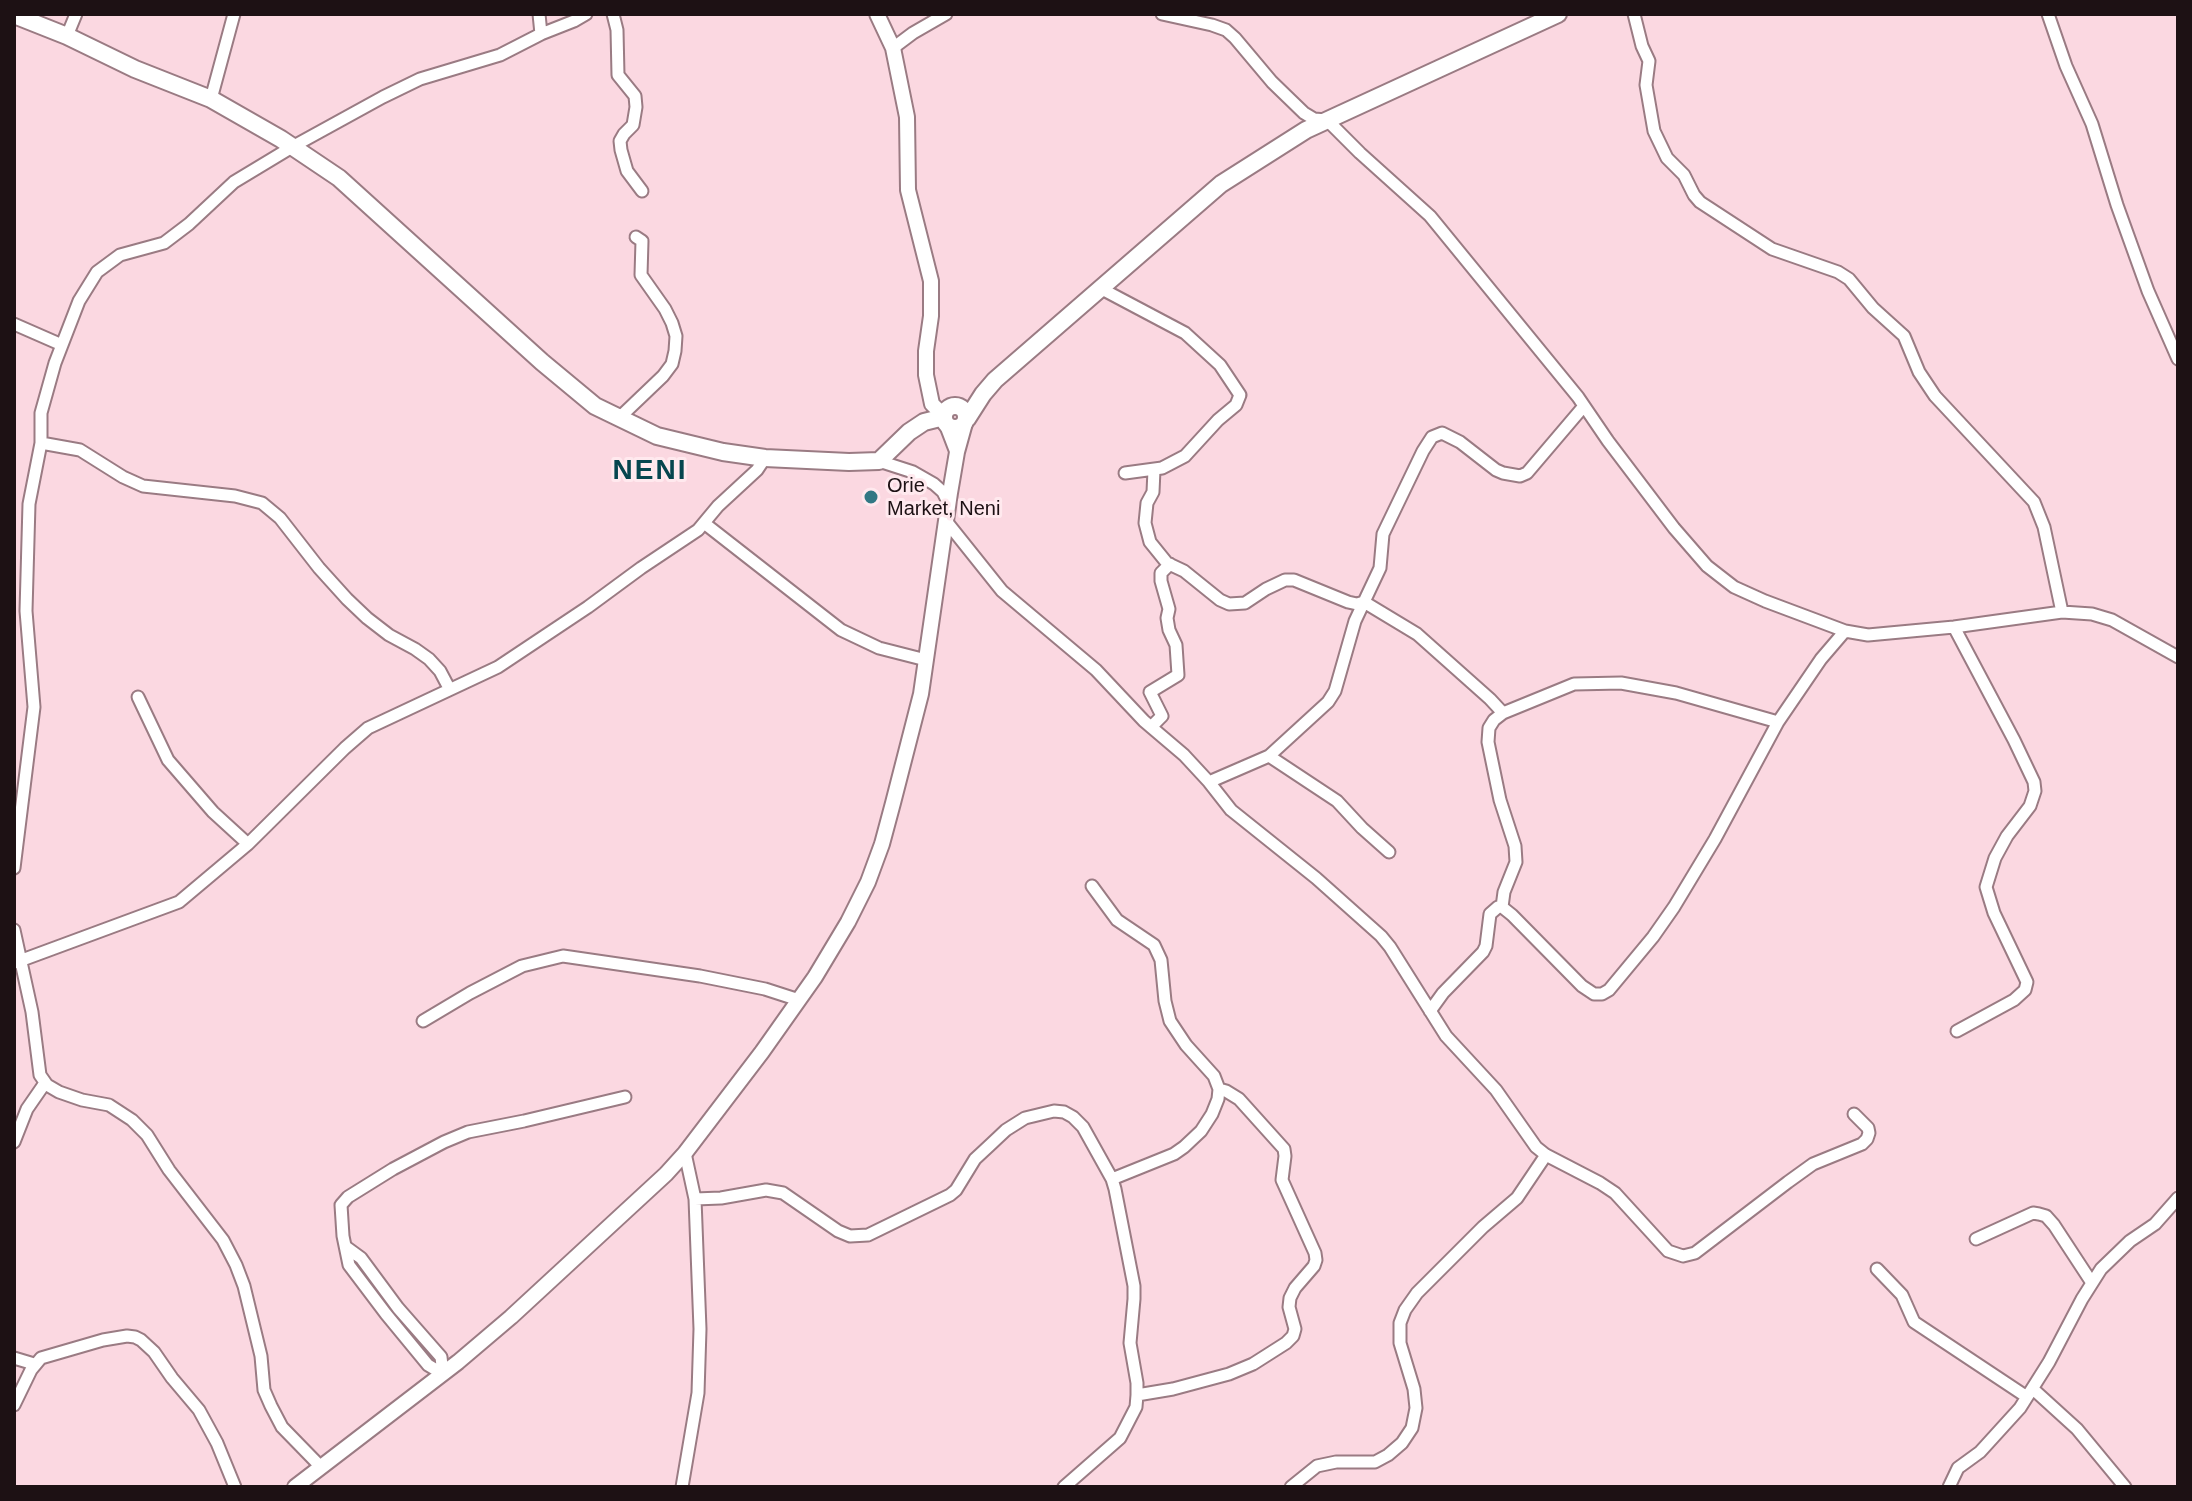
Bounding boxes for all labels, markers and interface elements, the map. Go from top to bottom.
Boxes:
district label: NENI [613,454,687,488]
place label: Orie Market, Neni [887,474,1000,521]
marker: Orie Market, Neni [862,488,880,506]

